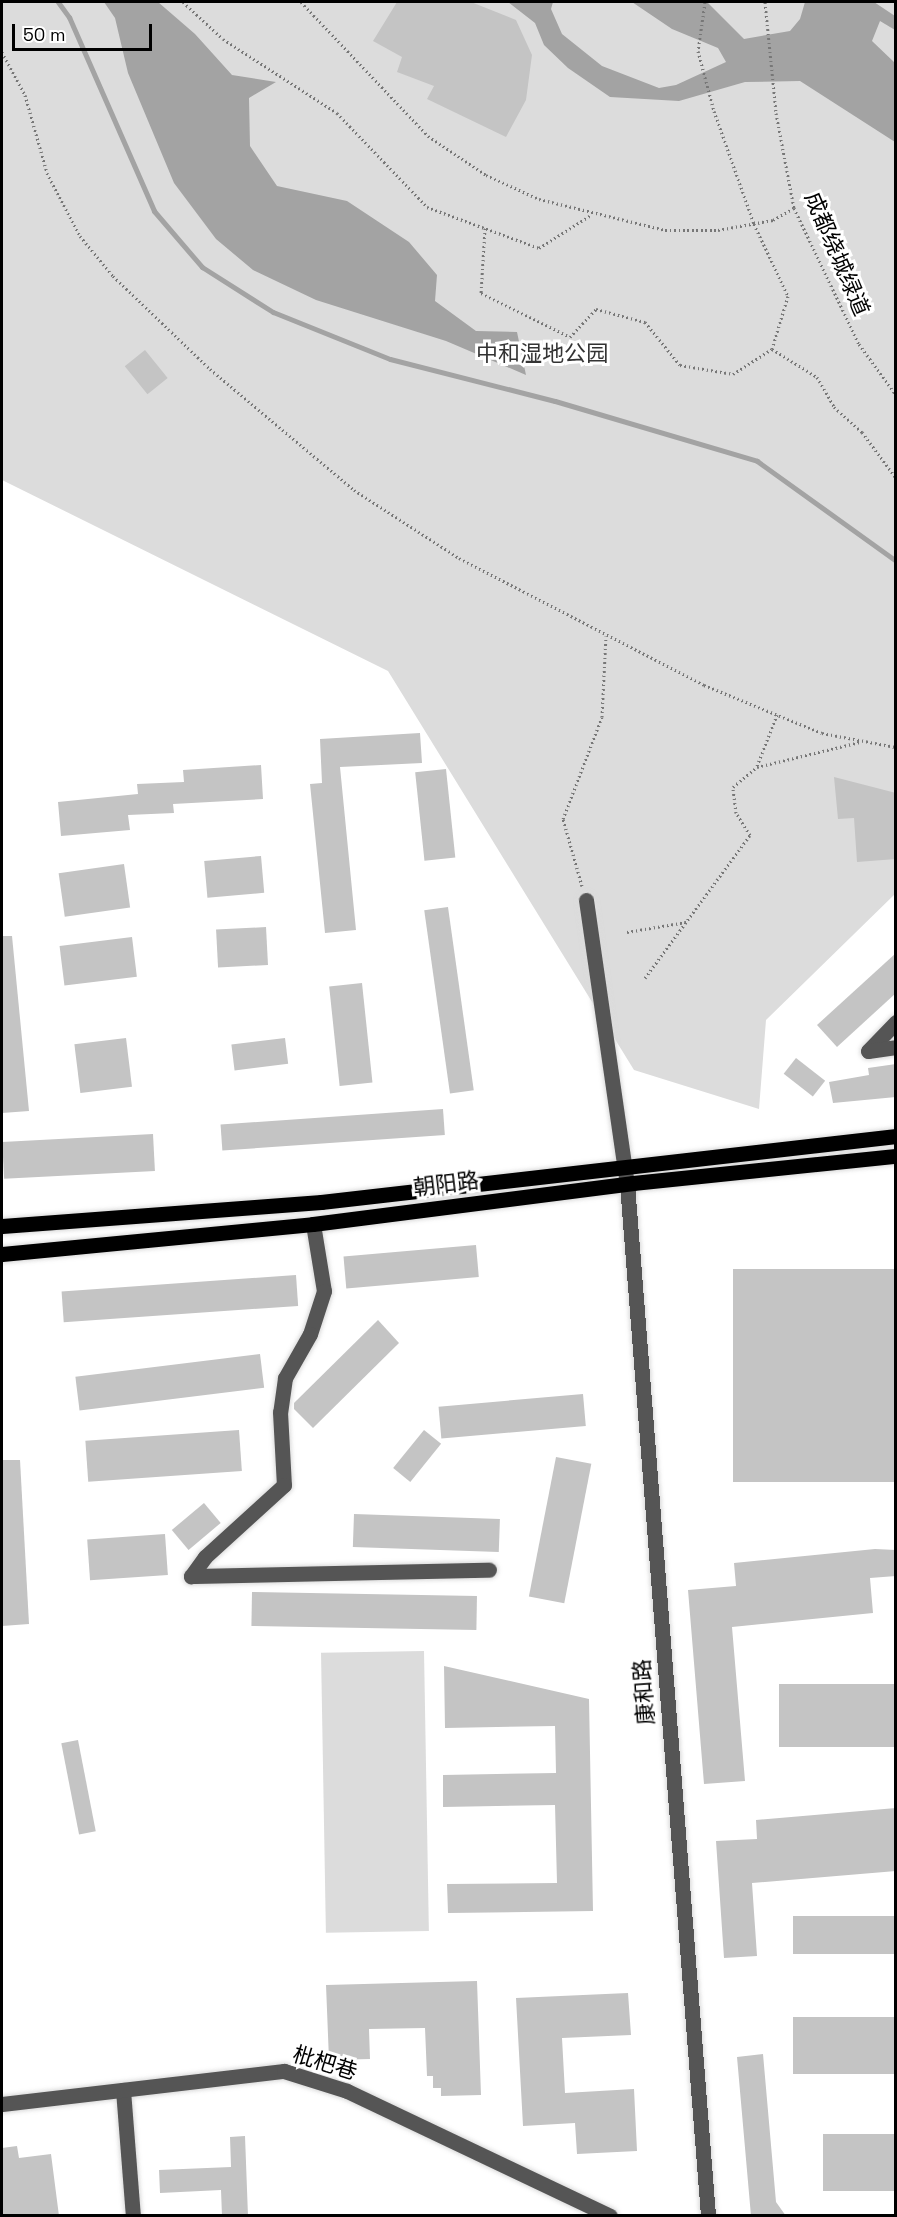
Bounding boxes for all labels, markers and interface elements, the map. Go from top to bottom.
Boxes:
scale bar [15,12,154,50]
text: 50 m [23,23,65,46]
street label: 成都绕城绿道 [799,188,875,320]
park label: 中和湿地公园 [476,341,608,367]
street label: 朝阳路 [412,1167,480,1201]
street label: 康和路 [629,1658,659,1726]
street label: 枇杷巷 [290,2041,360,2085]

